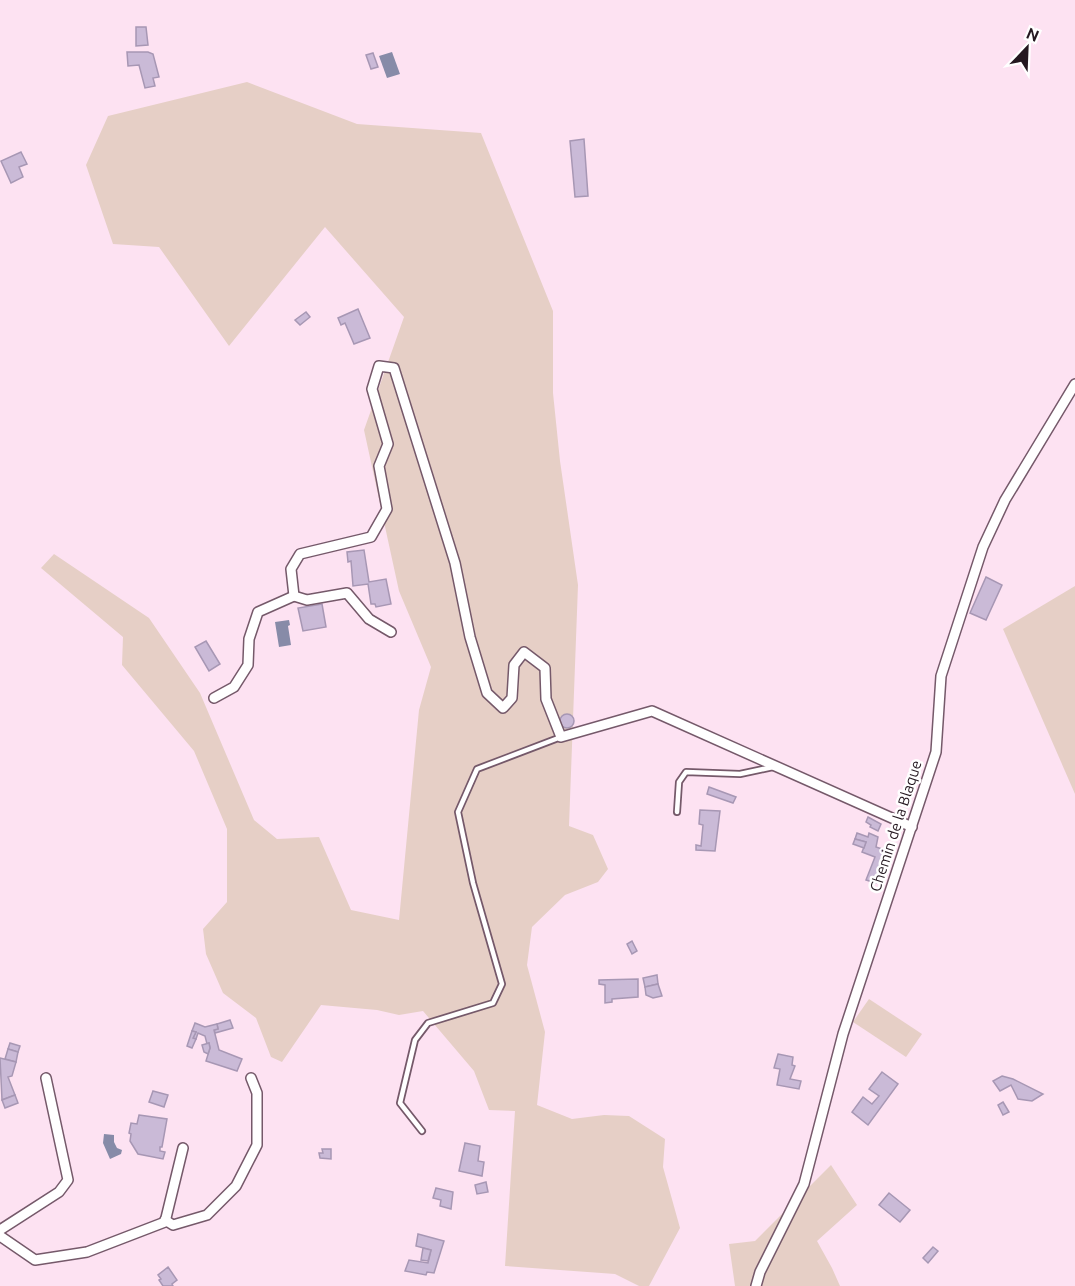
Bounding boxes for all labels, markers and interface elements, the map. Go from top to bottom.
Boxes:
north arrow [997,18,1057,78]
text: N [1024,24,1042,45]
street label: Chemin de la Blaque [866,758,925,894]

